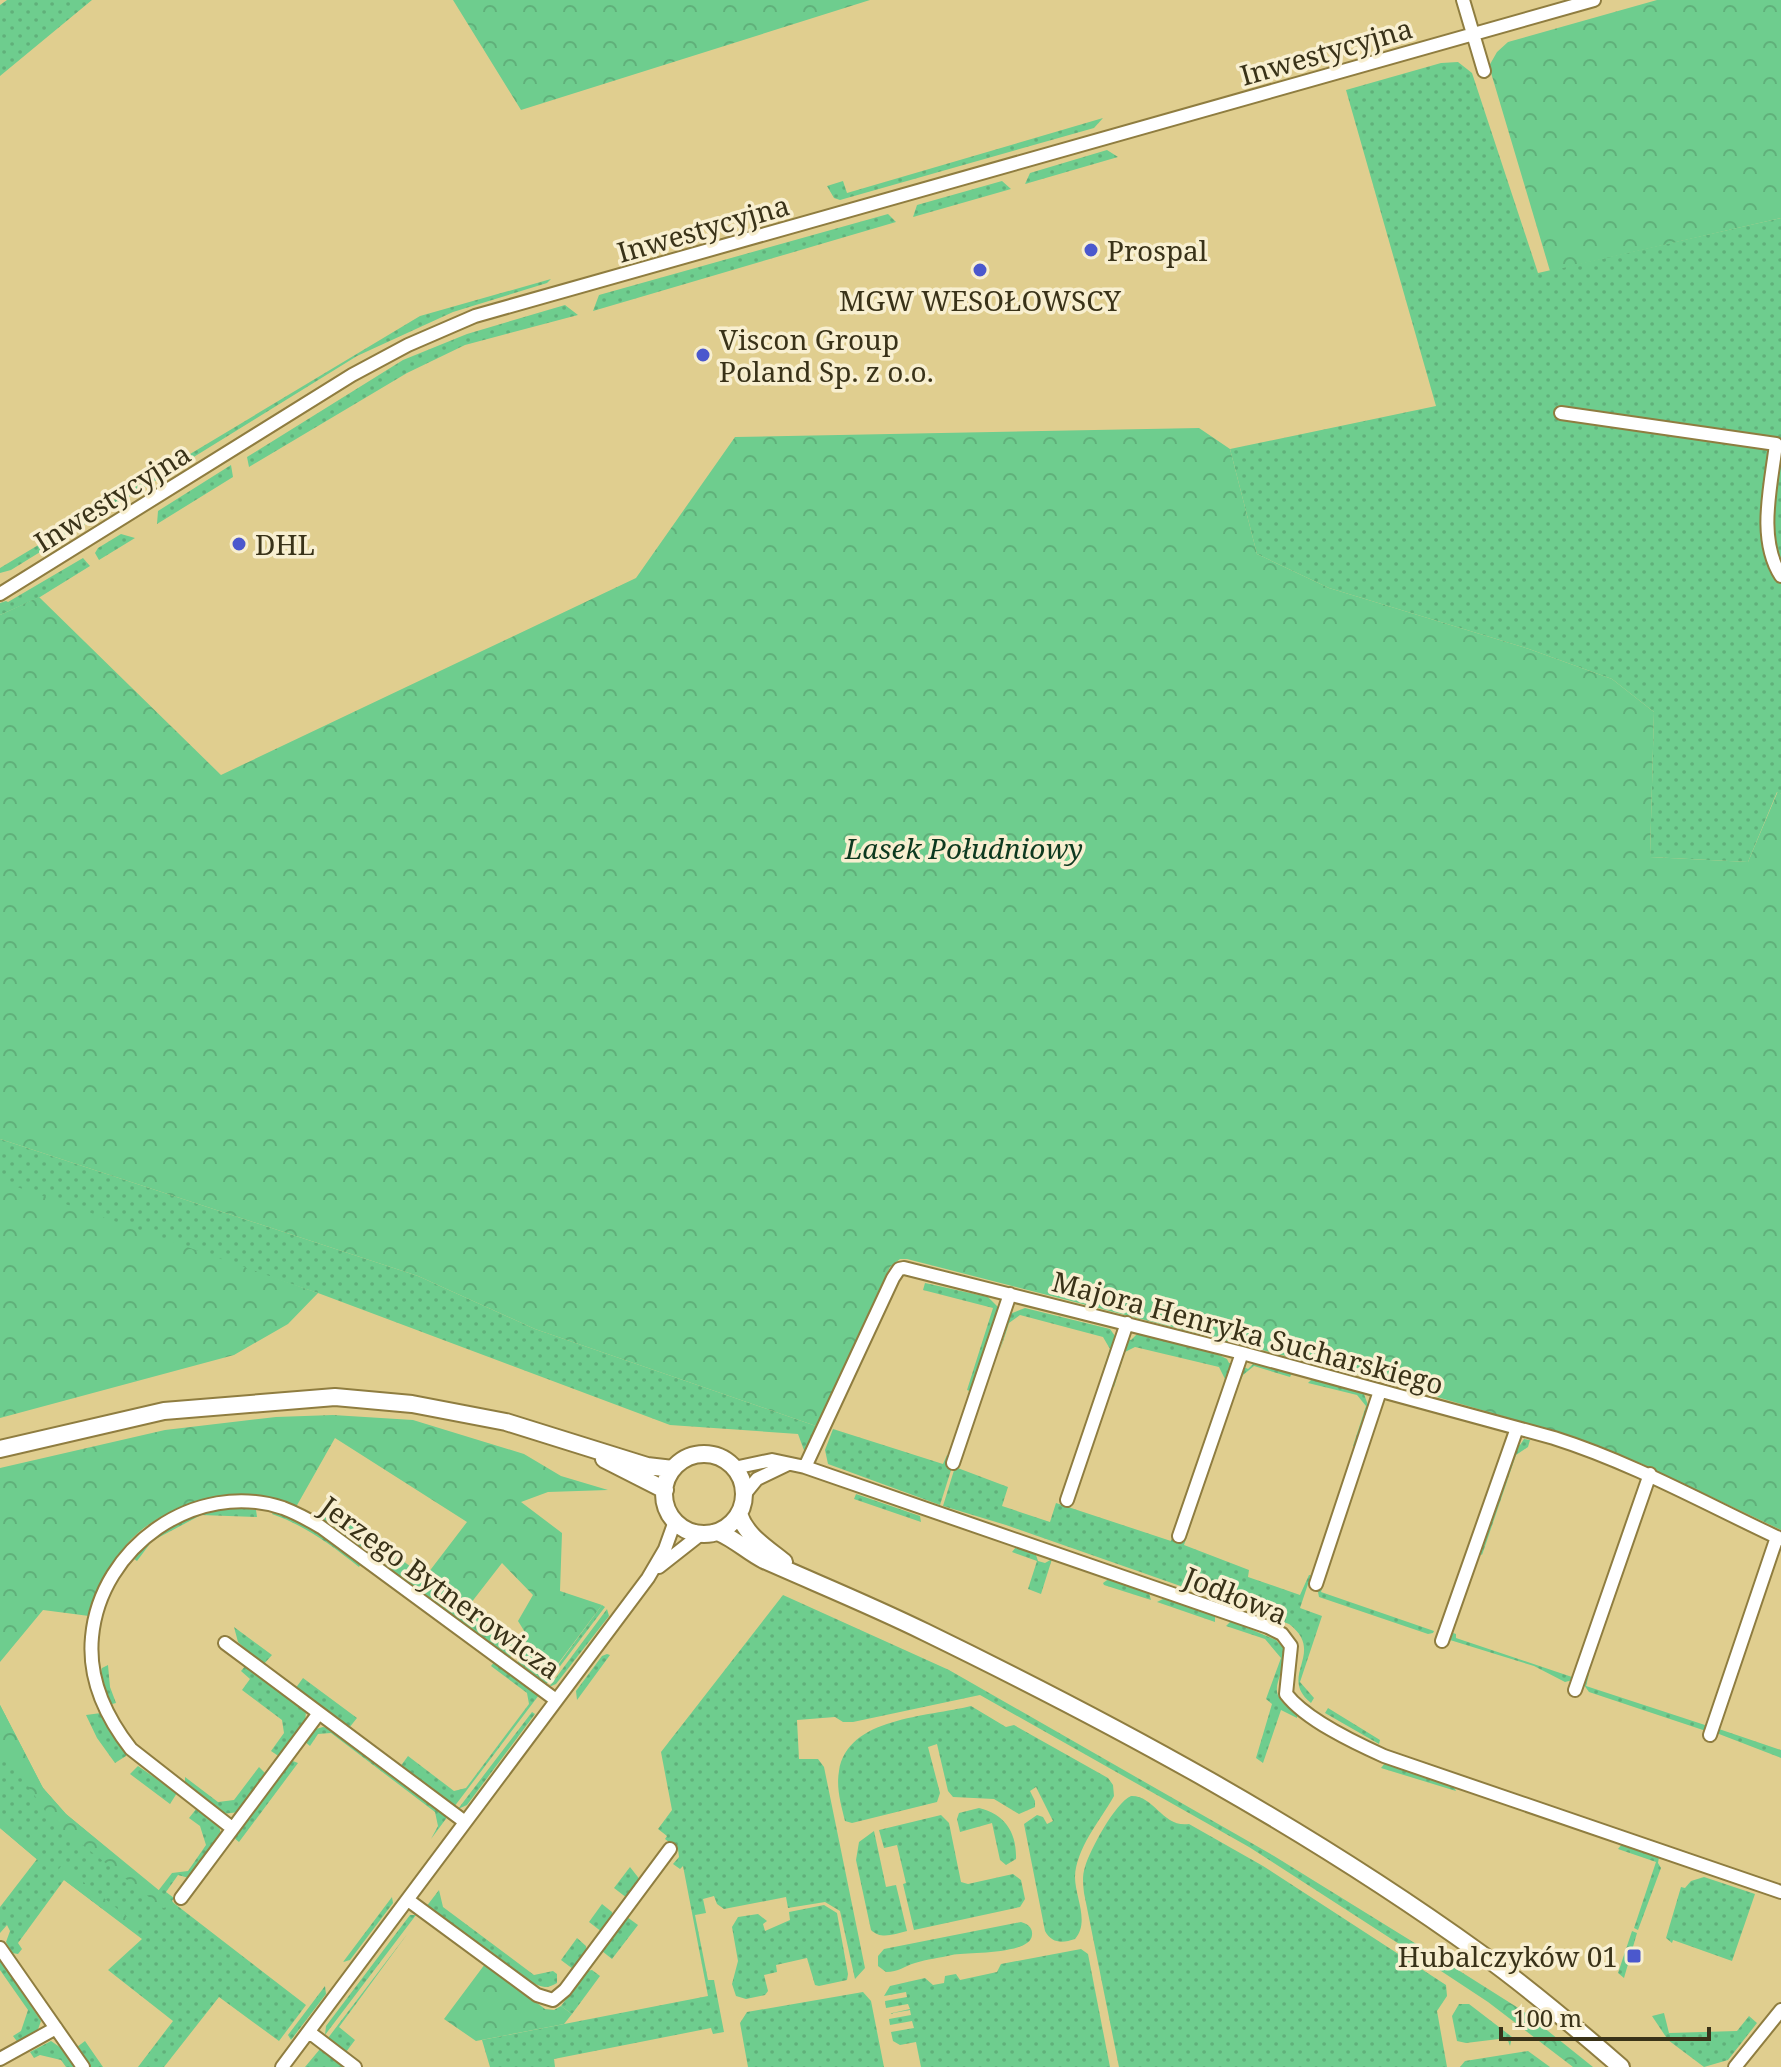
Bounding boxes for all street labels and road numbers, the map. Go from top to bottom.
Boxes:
street label: Inwestycyjna [1235,8,1417,94]
street label: Inwestycyjna [612,185,794,271]
street label: Inwestycyjna [27,434,197,560]
street label: Majora Henryka Sucharskiego [1048,1261,1448,1403]
street label: Jerzego Bytnerowicza [312,1486,569,1687]
street label: Jodłowa [1178,1557,1293,1633]

